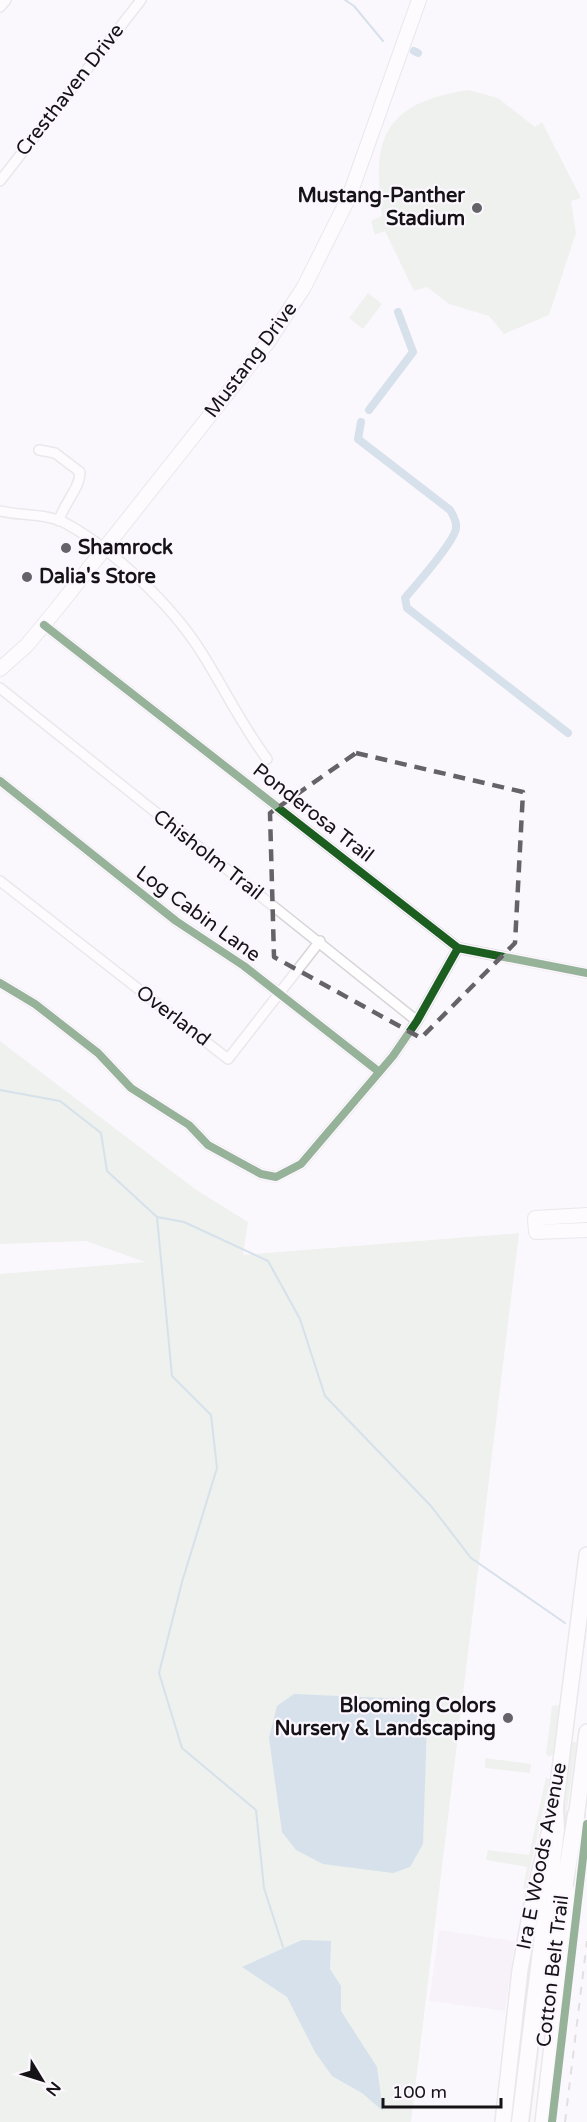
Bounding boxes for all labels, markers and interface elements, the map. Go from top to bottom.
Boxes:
street label: Cresthaven Drive [11,19,129,161]
place label: Mustang-Panther Stadium [298,184,465,231]
marker: Mustang-Panther Stadium [470,201,484,215]
street label: Mustang Drive [200,297,302,423]
place label: Shamrock [78,536,173,560]
marker: Shamrock [59,541,73,555]
place label: Dalia's Store [39,565,156,589]
marker: Dalia's Store [20,570,34,584]
street label: Ponderosa Trail [248,758,378,868]
street label: Chisholm Trail [148,804,268,906]
street label: Log Cabin Lane [131,861,265,967]
street label: Overland [131,980,215,1052]
place label: Blooming Colors Nursery & Landscaping [275,1694,496,1741]
marker: Blooming Colors Nursery & Landscaping [501,1711,515,1725]
street label: Ira E Woods Avenue [512,1760,572,1952]
street label: Cotton Belt Trail [532,1894,574,2048]
north arrow [12,2050,72,2110]
scale bar [383,2071,502,2109]
text: N [41,2077,65,2100]
text: 100 m [392,2081,447,2103]

